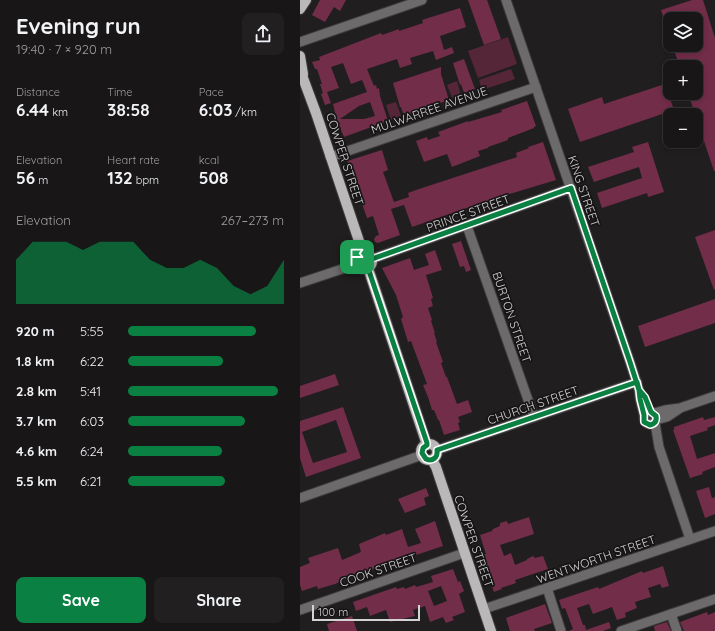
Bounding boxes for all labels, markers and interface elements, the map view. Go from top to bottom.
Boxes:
text: Evening run [16,12,141,40]
map controls [663,12,703,148]
button: layers [663,12,703,52]
button: share [242,13,284,55]
text: 19:40 · 7 × 920 m [16,41,112,57]
button: + [663,60,703,100]
street label: MULWARREE AVENUE [369,83,489,137]
text: Distance [16,85,60,99]
text: Time [107,85,133,99]
text: Pace [199,85,224,99]
text: 6.44 [16,99,49,120]
text: 38:58 [107,99,150,120]
text: 6:03 [199,99,232,120]
text: km [49,105,68,119]
text: /km [232,105,257,119]
button: − [663,108,703,148]
street label: COWPER STREET [323,111,367,207]
text: Elevation [16,153,62,167]
text: Heart rate [107,153,160,167]
text: kcal [199,153,219,167]
street label: KING STREET [565,153,603,229]
text: 56 [16,167,35,188]
text: 132 [107,167,133,188]
text: 508 [199,167,228,188]
text: m [35,173,48,187]
text: bpm [133,173,159,187]
street label: PRINCE STREET [424,191,512,235]
text: Elevation [16,212,71,228]
text: 267–273 m [221,212,284,228]
pin [340,240,374,274]
icon: arrive [346,246,368,268]
street label: BURTON STREET [489,269,535,365]
text: 920 m [16,323,54,339]
text: 5:55 [80,323,104,339]
text: 1.8 km [16,353,54,369]
text: 6:22 [80,353,104,369]
street label: CHURCH STREET [485,382,581,428]
text: 2.8 km [16,383,57,399]
text: 5:41 [80,383,101,399]
text: 3.7 km [16,413,56,429]
text: 6:03 [80,413,104,429]
text: 4.6 km [16,443,57,459]
text: 6:24 [80,443,103,459]
text: 5.5 km [16,473,57,489]
text: 6:21 [80,473,101,489]
street label: COWPER STREET [451,493,497,589]
street label: WENTWORTH STREET [534,532,658,586]
street label: COOK STREET [337,550,419,590]
button: Save [16,577,146,623]
button: Share [154,577,284,623]
scale bar [312,603,420,622]
text: 100 m [318,605,348,619]

